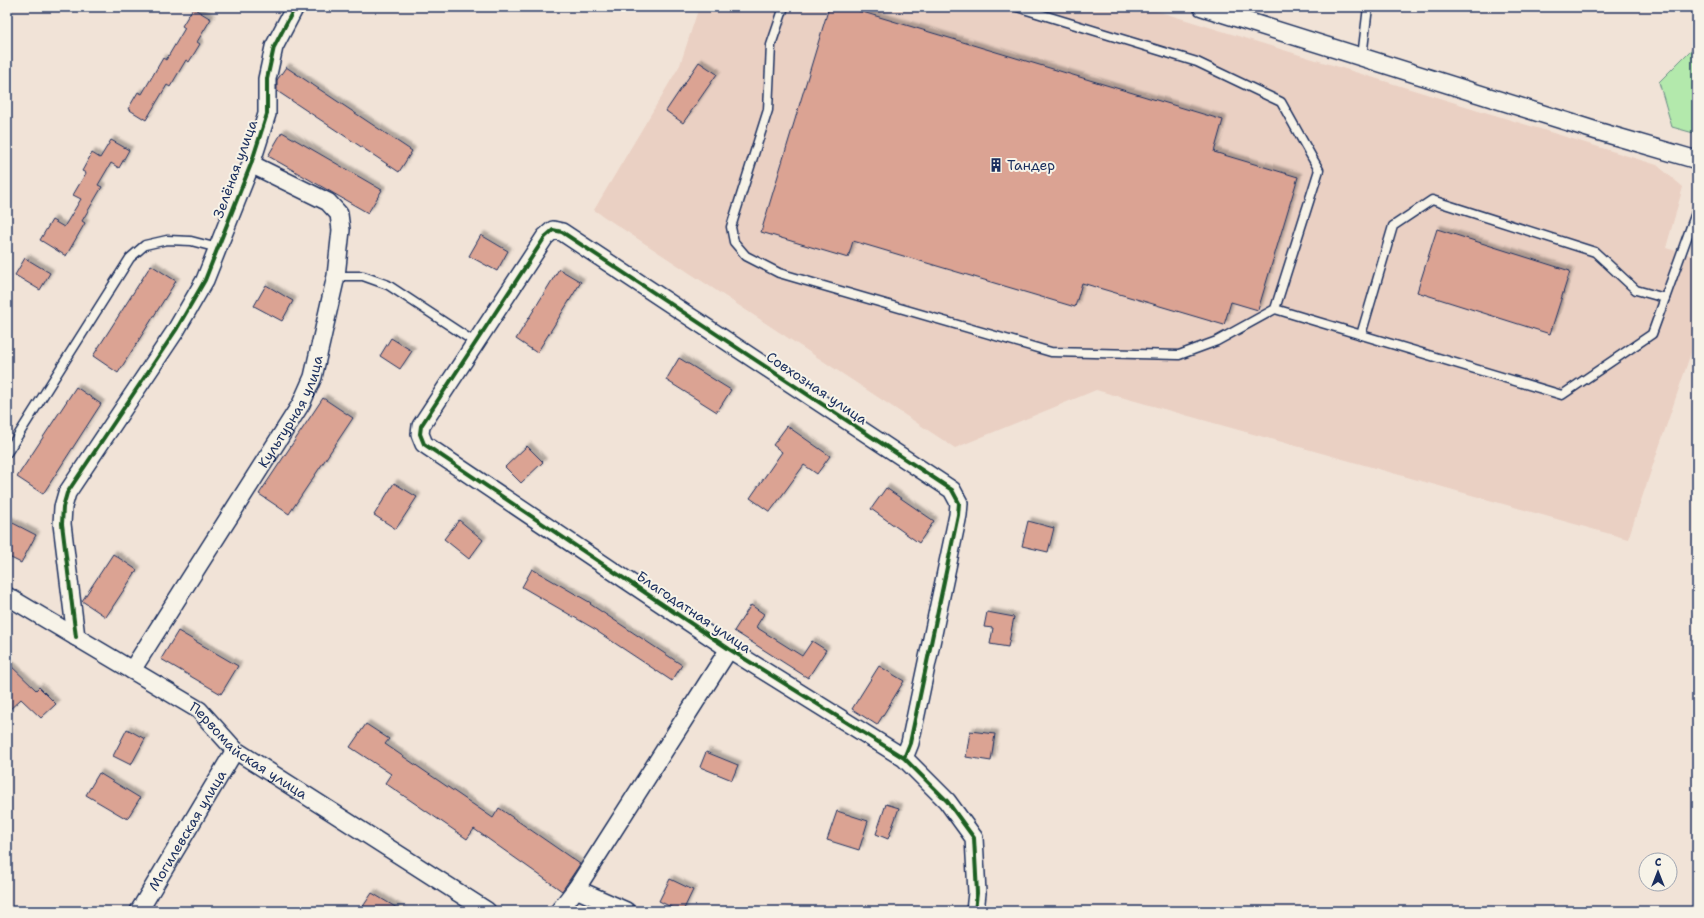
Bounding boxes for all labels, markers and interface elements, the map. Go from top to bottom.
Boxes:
street label: Зелёная улица [209,117,261,221]
place label: Тандер [1007,156,1055,174]
building icon: Тандер [988,157,1004,173]
street label: Совхозная улица [763,347,871,429]
street label: Культурная улица [254,353,327,471]
street label: Благодатная улица [633,567,755,657]
street label: Первомайская улица [187,698,311,803]
street label: Могилевская улица [144,766,230,894]
north arrow [1638,852,1678,892]
text: С [1655,855,1662,870]

